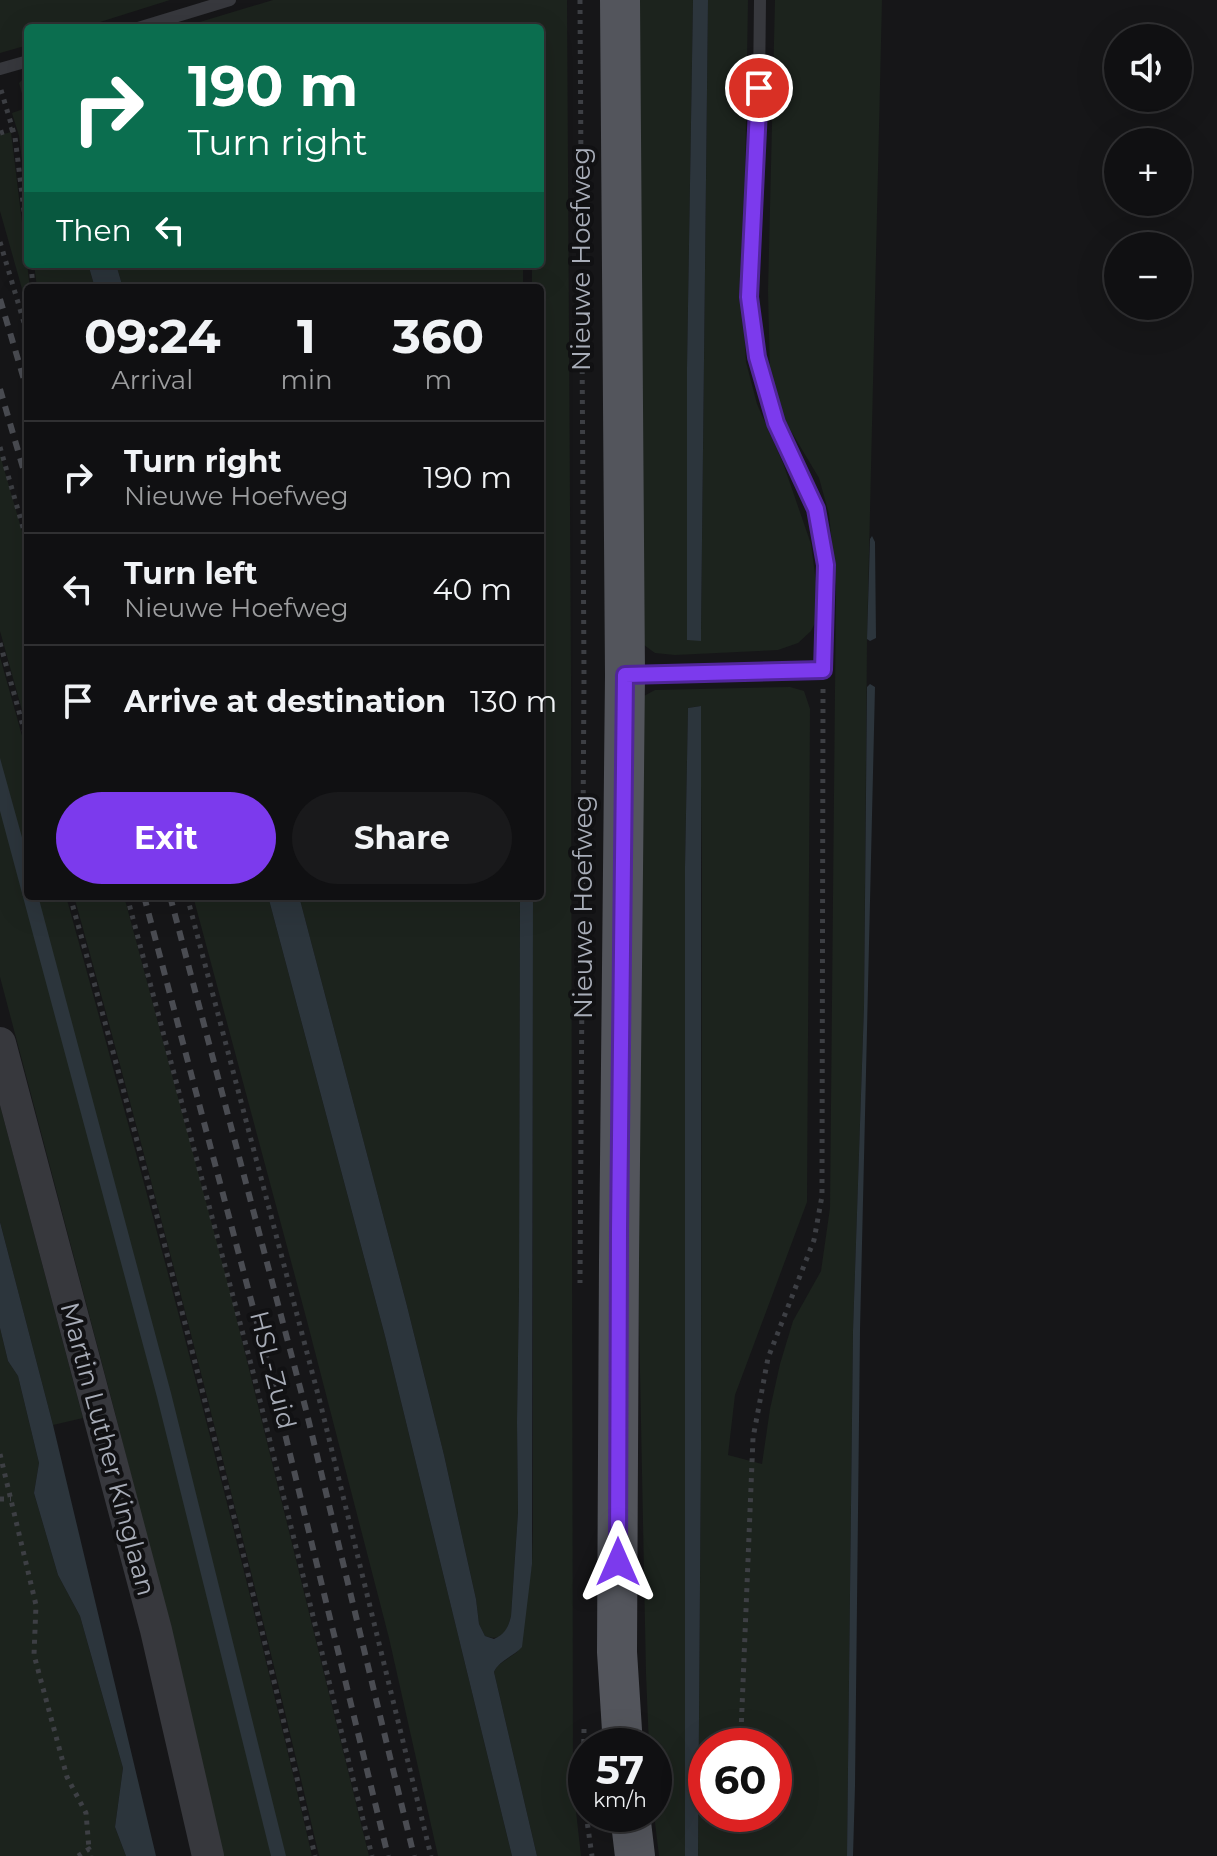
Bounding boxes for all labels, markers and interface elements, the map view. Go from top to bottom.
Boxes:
map controls [1104,24,1192,320]
button: sound [1104,24,1192,112]
text: 190 m [188,52,358,120]
pin [725,54,793,122]
icon: right [56,56,160,160]
icon: arrive [737,66,781,110]
text: Turn right [188,120,368,164]
button: + [1104,128,1192,216]
street label: Nieuwe Hoefweg [565,147,597,371]
icon: left [148,208,192,252]
text: Then [56,212,132,249]
button: − [1104,232,1192,320]
text: 09:24 [84,307,221,365]
text: 1 [297,307,316,365]
text: 360 [392,307,484,365]
text: Arrival [111,364,193,396]
text: min [280,364,333,396]
text: m [424,364,452,396]
text: Turn right [124,443,281,480]
icon: right [56,455,100,499]
text: 190 m [423,459,512,496]
text: Nieuwe Hoefweg [124,480,348,512]
text: Turn left [124,555,257,592]
icon: left [56,567,100,611]
text: 40 m [433,571,512,608]
text: Nieuwe Hoefweg [124,592,348,624]
icon: arrive [56,679,100,723]
text: Arrive at destination [124,683,446,720]
text: 130 m [470,683,557,720]
button: Exit [56,792,276,884]
button: Share [292,792,512,884]
street label: Nieuwe Hoefweg [567,795,599,1019]
street label: Martin Luther Kinglaan [53,1299,163,1599]
street label: HSL-Zuid [243,1307,303,1433]
position arrow [576,1520,660,1604]
speed limit sign: 60 [688,1728,792,1832]
text: 57 [596,1745,644,1794]
text: km/h [593,1788,647,1812]

